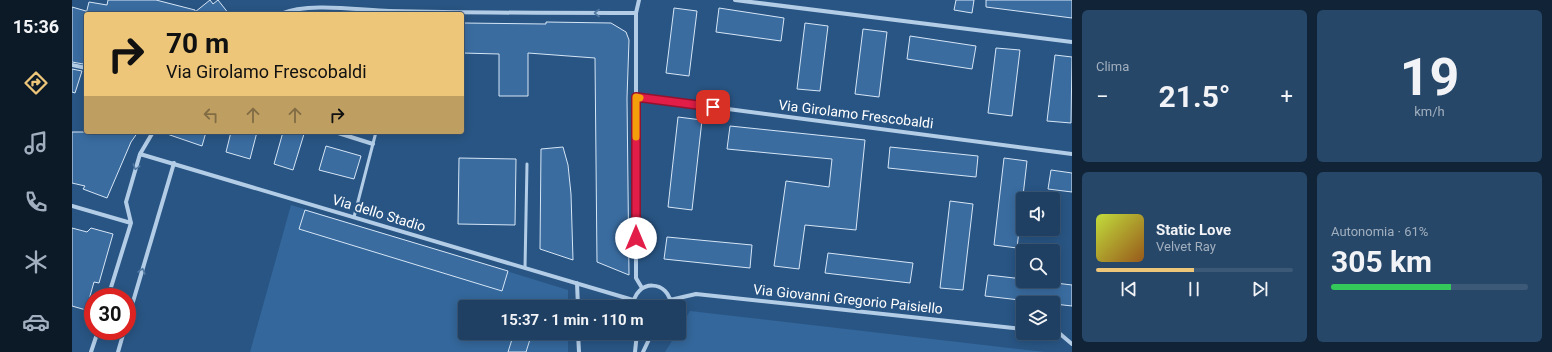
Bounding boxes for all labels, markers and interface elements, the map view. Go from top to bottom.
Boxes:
one-way arrow [594,9,600,17]
text: 15:36 [13,16,59,37]
text: 70 m [166,27,229,60]
icon: right [100,28,152,80]
text: 19 [1400,47,1459,108]
text: Clima [1096,59,1129,74]
text: Via Girolamo Frescobaldi [166,61,367,82]
icon: directions [22,69,50,97]
text: 21.5° [1159,79,1231,114]
text: − [1096,84,1109,109]
text: + [1281,84,1293,109]
pin [696,90,730,124]
icon: arrive [702,96,724,118]
street label: Via Girolamo Frescobaldi [778,97,934,131]
icon: left [200,104,222,126]
icon: ahead [242,104,264,126]
icon: ahead [284,104,306,126]
icon: right [326,104,348,126]
text: km/h [1414,104,1445,119]
icon: music [22,129,50,157]
one-way arrow [132,163,141,170]
icon: phone [22,188,50,216]
street label: Via dello Stadio [330,191,428,235]
map controls [1016,192,1060,340]
button: sound [1016,192,1060,236]
position arrow [615,217,657,259]
text: Static Love [1156,221,1231,239]
text: Autonomia · 61% [1331,224,1428,239]
text: Velvet Ray [1156,239,1216,254]
button: search [1016,244,1060,288]
text: 305 km [1331,244,1432,279]
icon: climate [22,248,50,276]
one-way arrow [137,268,146,275]
icon: previous [1118,278,1140,300]
icon: pause [1183,278,1205,300]
icon: next [1249,278,1271,300]
street label: Via Giovanni Gregorio Paisiello [752,281,944,317]
speed limit sign: 30 [84,288,136,340]
button: layers [1016,296,1060,340]
icon: car [22,308,50,336]
text: 15:37 · 1 min · 110 m [501,311,643,329]

